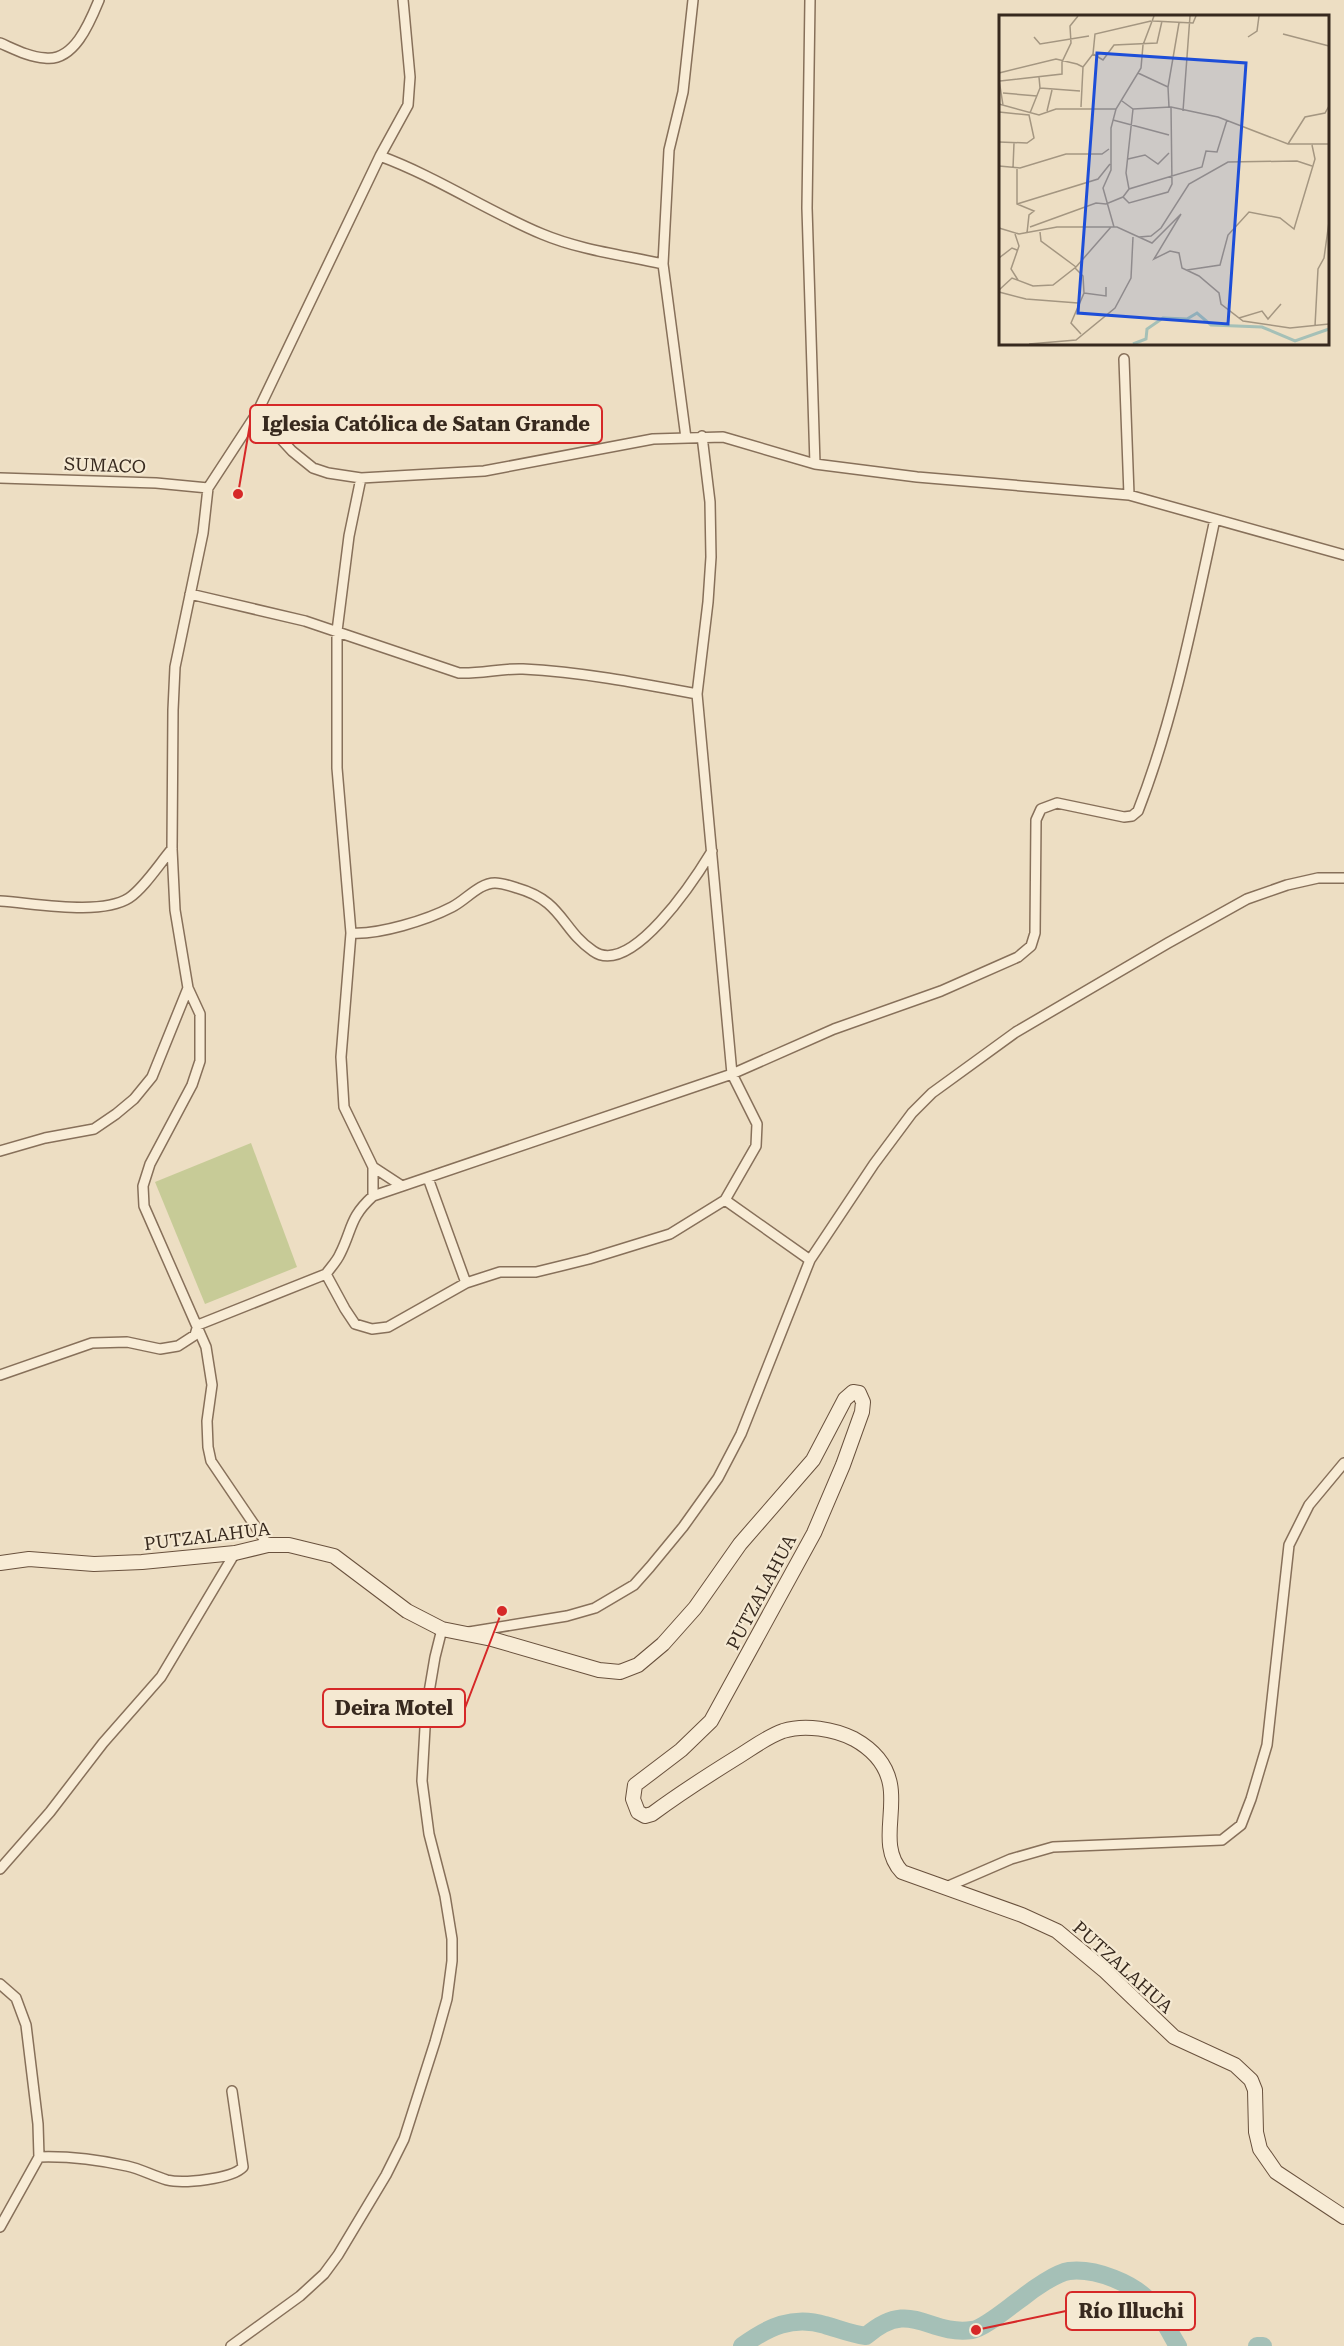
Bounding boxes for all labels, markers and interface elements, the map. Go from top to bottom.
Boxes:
inset map [999,15,1329,345]
callout: Iglesia Católica de Satan Grande [250,405,602,443]
text: Iglesia Católica de Satan Grande [262,412,590,436]
street label: SUMACO [64,453,146,477]
street label: PUTZALAHUA [143,1518,272,1554]
street label: PUTZALAHUA [722,1531,800,1653]
callout: Deira Motel [323,1689,465,1727]
text: Deira Motel [335,1696,454,1720]
street label: PUTZALAHUA [1069,1917,1178,2018]
callout: Río Illuchi [1066,2292,1195,2330]
text: Río Illuchi [1078,2299,1184,2323]

